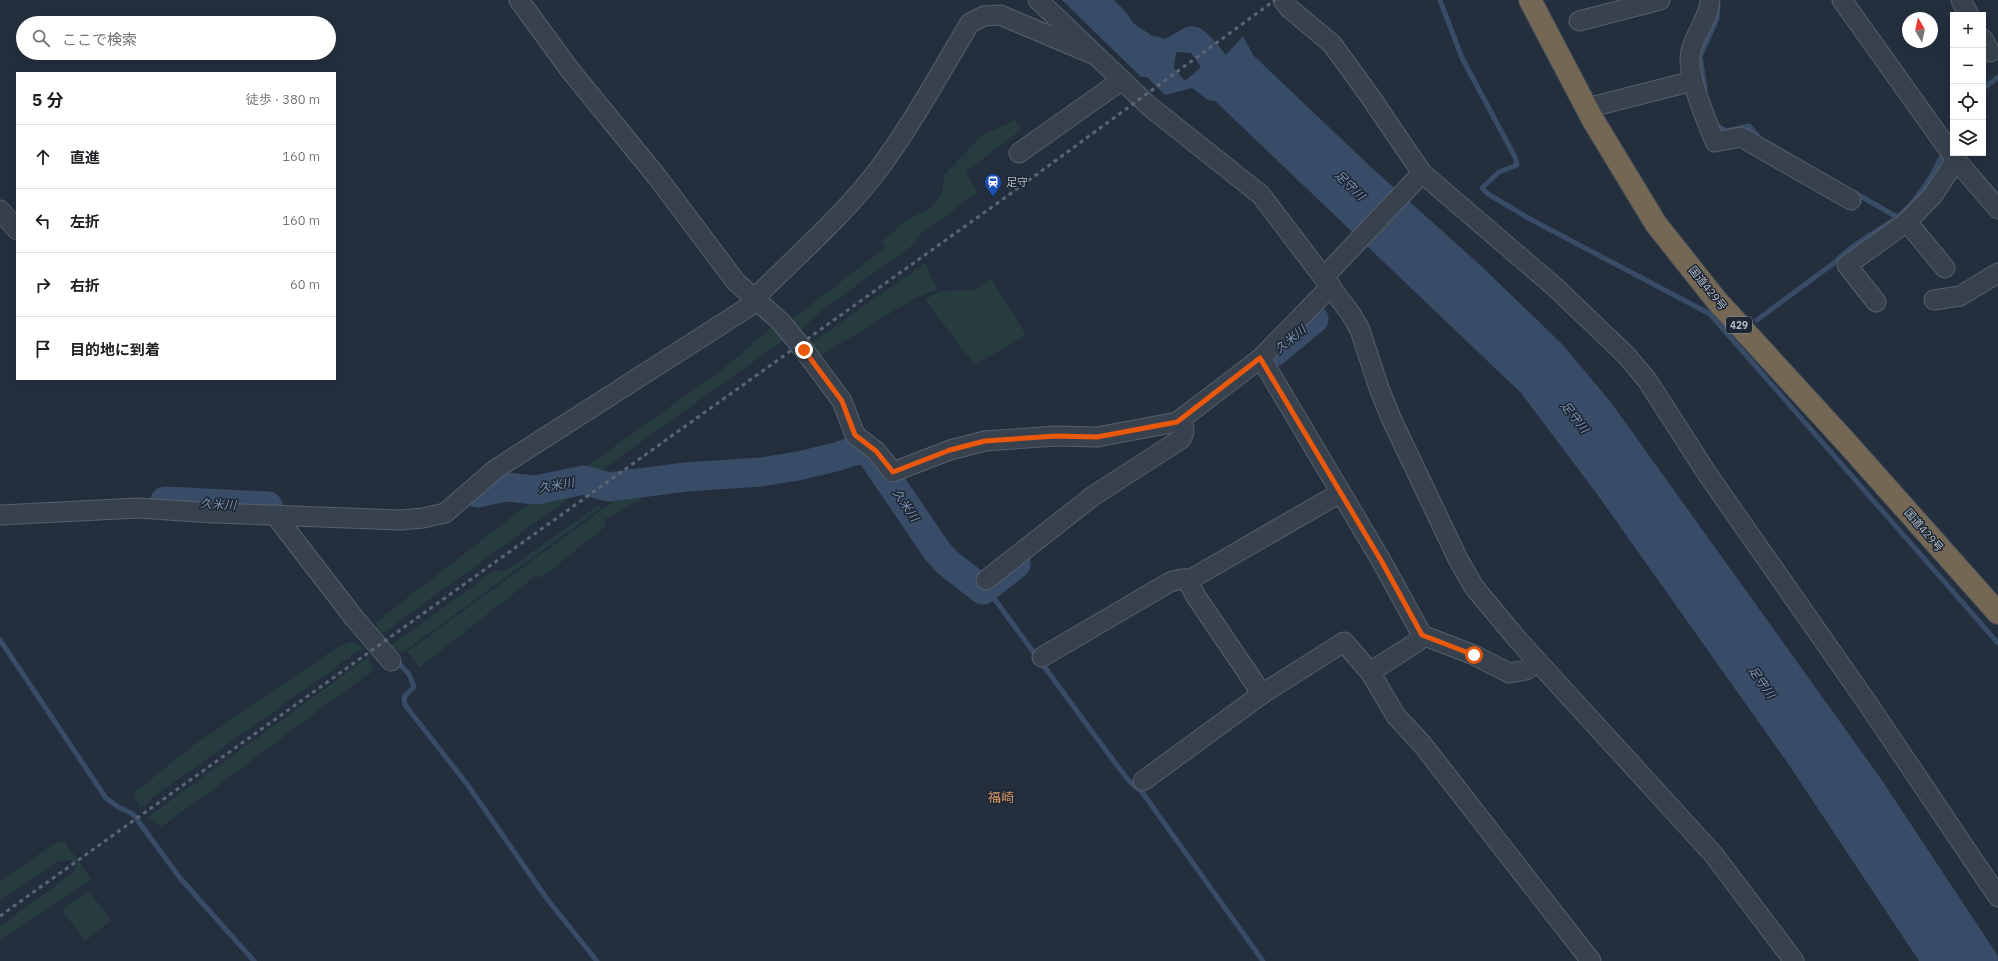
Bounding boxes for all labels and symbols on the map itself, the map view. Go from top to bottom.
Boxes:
north arrow [1902,12,1938,48]
water label: 足守川 [1332,167,1370,204]
station icon: 足守 [983,172,1003,197]
place label: 足守 [1006,175,1028,189]
street label: 国道429号 [1686,263,1730,313]
road number: 429 [1726,317,1752,333]
water label: 久米川 [1271,321,1310,356]
route end [795,341,813,359]
water label: 足守川 [1558,398,1593,437]
water label: 久米川 [537,474,577,496]
water label: 久米川 [890,486,923,526]
water label: 久米川 [200,496,238,513]
street label: 国道429号 [1901,505,1947,555]
route start [1465,646,1483,664]
water label: 足守川 [1746,663,1780,703]
district label: 福崎 [988,789,1014,806]

